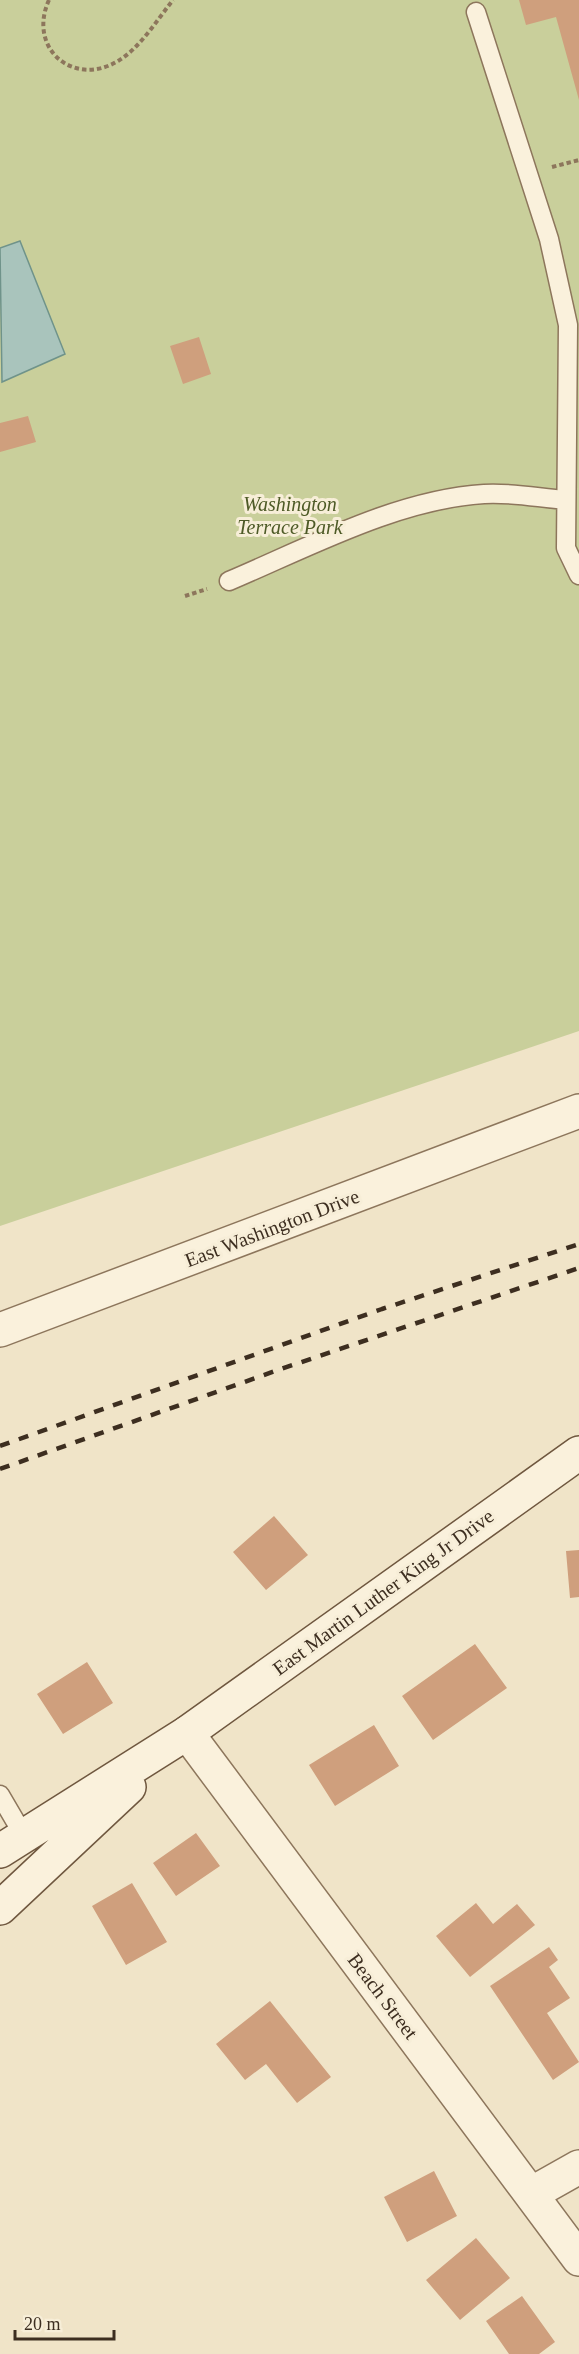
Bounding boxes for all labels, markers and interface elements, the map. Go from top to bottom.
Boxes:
park label: Washington Terrace Park [237,493,344,538]
street label: East Washington Drive [182,1185,363,1272]
street label: East Martin Luther King Jr Drive [268,1505,498,1680]
street label: Beach Street [344,1949,423,2044]
scale bar [15,2303,114,2341]
text: 20 m [24,2314,61,2334]

